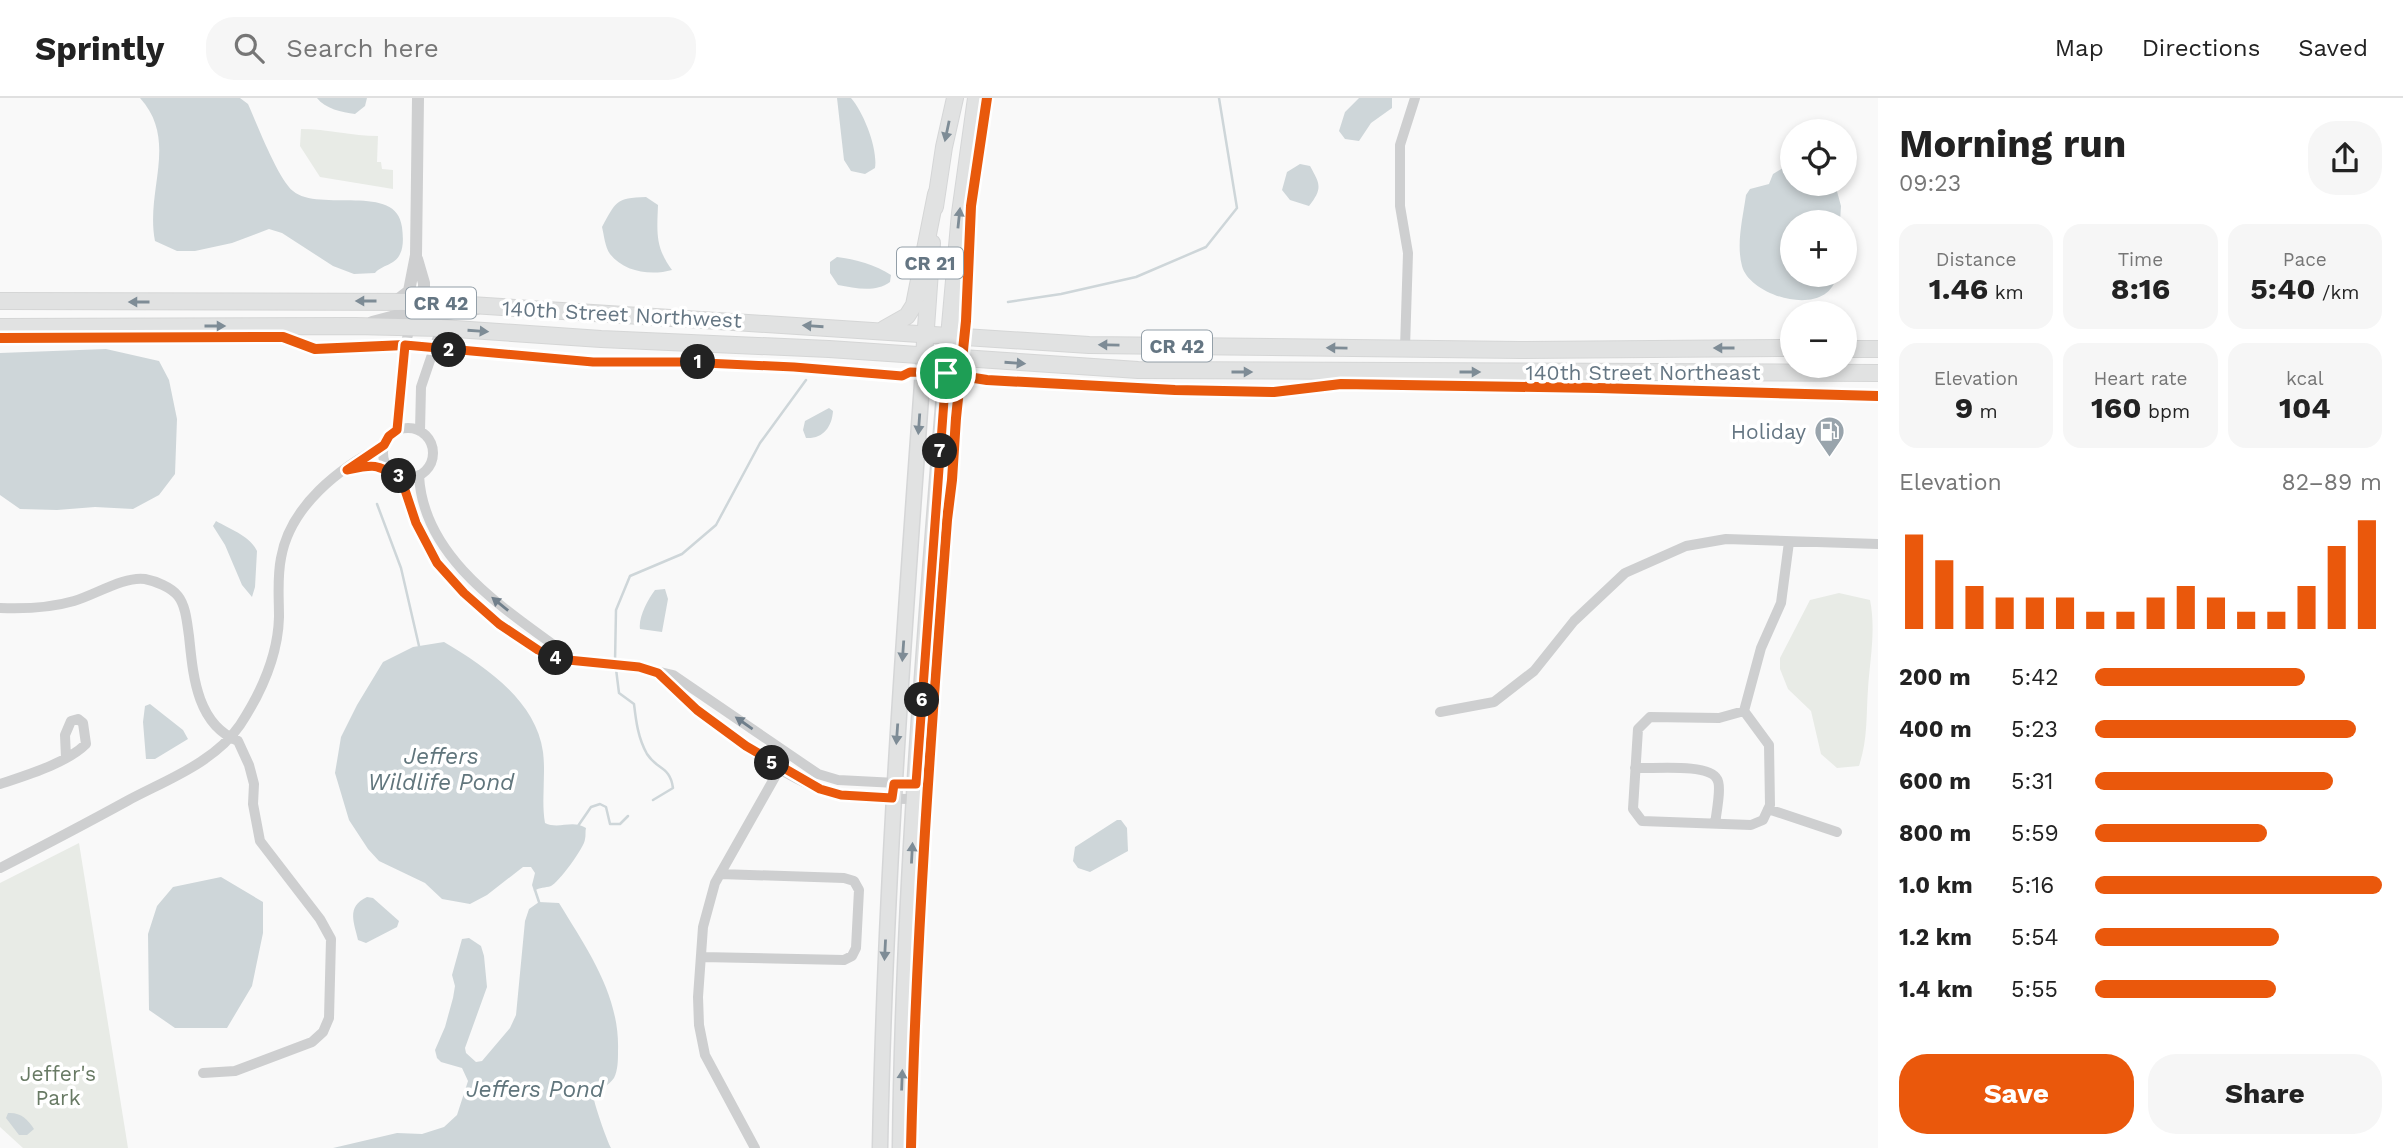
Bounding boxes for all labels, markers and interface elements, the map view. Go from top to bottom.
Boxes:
search box [206,17,696,80]
text: Sprintly [35,29,164,68]
icon: search [230,29,268,67]
text: Search here [286,33,439,63]
text: Map [2055,34,2104,62]
text: Directions [2142,34,2260,62]
text: Saved [2298,34,2368,62]
map controls [1780,119,1857,378]
button: locate [1780,119,1857,196]
one-way arrow [942,120,953,142]
button: share [2308,121,2382,195]
text: Morning run [1899,122,2126,166]
text: 09:23 [1899,170,1961,197]
one-way arrow [954,207,965,229]
button: + [1780,210,1857,287]
road number: CR 21 [897,248,963,279]
text: Distance [1936,248,2017,271]
text: Time [2118,248,2163,271]
text: Pace [2283,248,2327,271]
text: 1.46 [1929,271,1988,306]
text: 8:16 [2111,271,2170,306]
text: 5:40 [2250,271,2316,306]
text: km [1988,281,2024,304]
text: /km [2316,281,2359,304]
road number: CR 42 [406,288,476,318]
one-way arrow [355,295,377,307]
street label: 140th Street Northwest [501,295,743,333]
one-way arrow [127,296,149,308]
button: − [1780,301,1857,378]
one-way arrow [204,320,226,332]
one-way arrow [802,320,824,331]
one-way arrow [468,326,490,337]
road number: CR 42 [1142,330,1212,362]
pin: 2 [432,332,466,368]
text: 2 [443,338,454,361]
one-way arrow [1098,339,1120,351]
one-way arrow [1326,342,1348,353]
one-way arrow [1713,342,1735,354]
pin [916,343,976,403]
pin: 1 [680,344,716,380]
text: 1 [693,350,702,373]
icon: arrive [927,354,965,392]
one-way arrow [1004,358,1026,369]
street label: 140th Street Northeast [1526,360,1761,385]
one-way arrow [1231,366,1253,378]
one-way arrow [1459,366,1481,378]
text: Elevation [1934,367,2019,390]
text: Heart rate [2094,367,2187,390]
text: kcal [2286,367,2324,390]
text: 9 [1955,390,1973,425]
text: 160 [2091,390,2142,425]
text: 104 [2279,390,2331,425]
text: m [1973,400,1998,423]
text: bpm [2142,400,2190,423]
one-way arrow [914,413,925,435]
fuel station icon: Holiday [1812,414,1846,458]
place label: Holiday [1731,419,1806,444]
pin: 7 [922,434,958,468]
text: 7 [934,439,945,462]
pin: 3 [382,458,416,494]
text: 3 [393,464,404,487]
text: Elevation [1899,469,2002,496]
text: 82–89 m [2281,469,2382,496]
one-way arrow [492,596,510,611]
pin: 4 [538,640,574,676]
one-way arrow [897,640,908,662]
text: 4 [549,646,562,669]
text: 200 m [1899,664,1971,691]
text: 5:42 [2011,664,2059,691]
pin: 6 [904,682,940,718]
text: 6 [916,688,927,711]
one-way arrow [735,716,753,730]
text: 400 m [1899,716,1972,743]
text: 5:23 [2011,716,2058,743]
one-way arrow [891,723,902,745]
water label: Jeffers Wildlife Pond [368,743,515,796]
pin: 5 [754,746,790,780]
text: 5 [766,751,777,774]
text: 600 m [1899,768,1971,795]
text: 5:31 [2011,768,2054,795]
text: 800 m [1899,820,1971,847]
text: 5:59 [2011,820,2059,847]
one-way arrow [907,841,918,863]
text: 1.0 km [1899,872,1973,899]
text: 5:16 [2011,872,2054,899]
text: 1.2 km [1899,924,1972,951]
text: 5:54 [2011,924,2059,951]
one-way arrow [879,939,890,961]
text: 1.4 km [1899,976,1973,1003]
text: 5:55 [2011,976,2058,1003]
button: Save [1899,1054,2134,1134]
button: Share [2148,1054,2382,1134]
park label: Jeffer's Park [20,1061,96,1110]
one-way arrow [896,1069,908,1091]
water label: Jeffers Pond [466,1076,605,1103]

